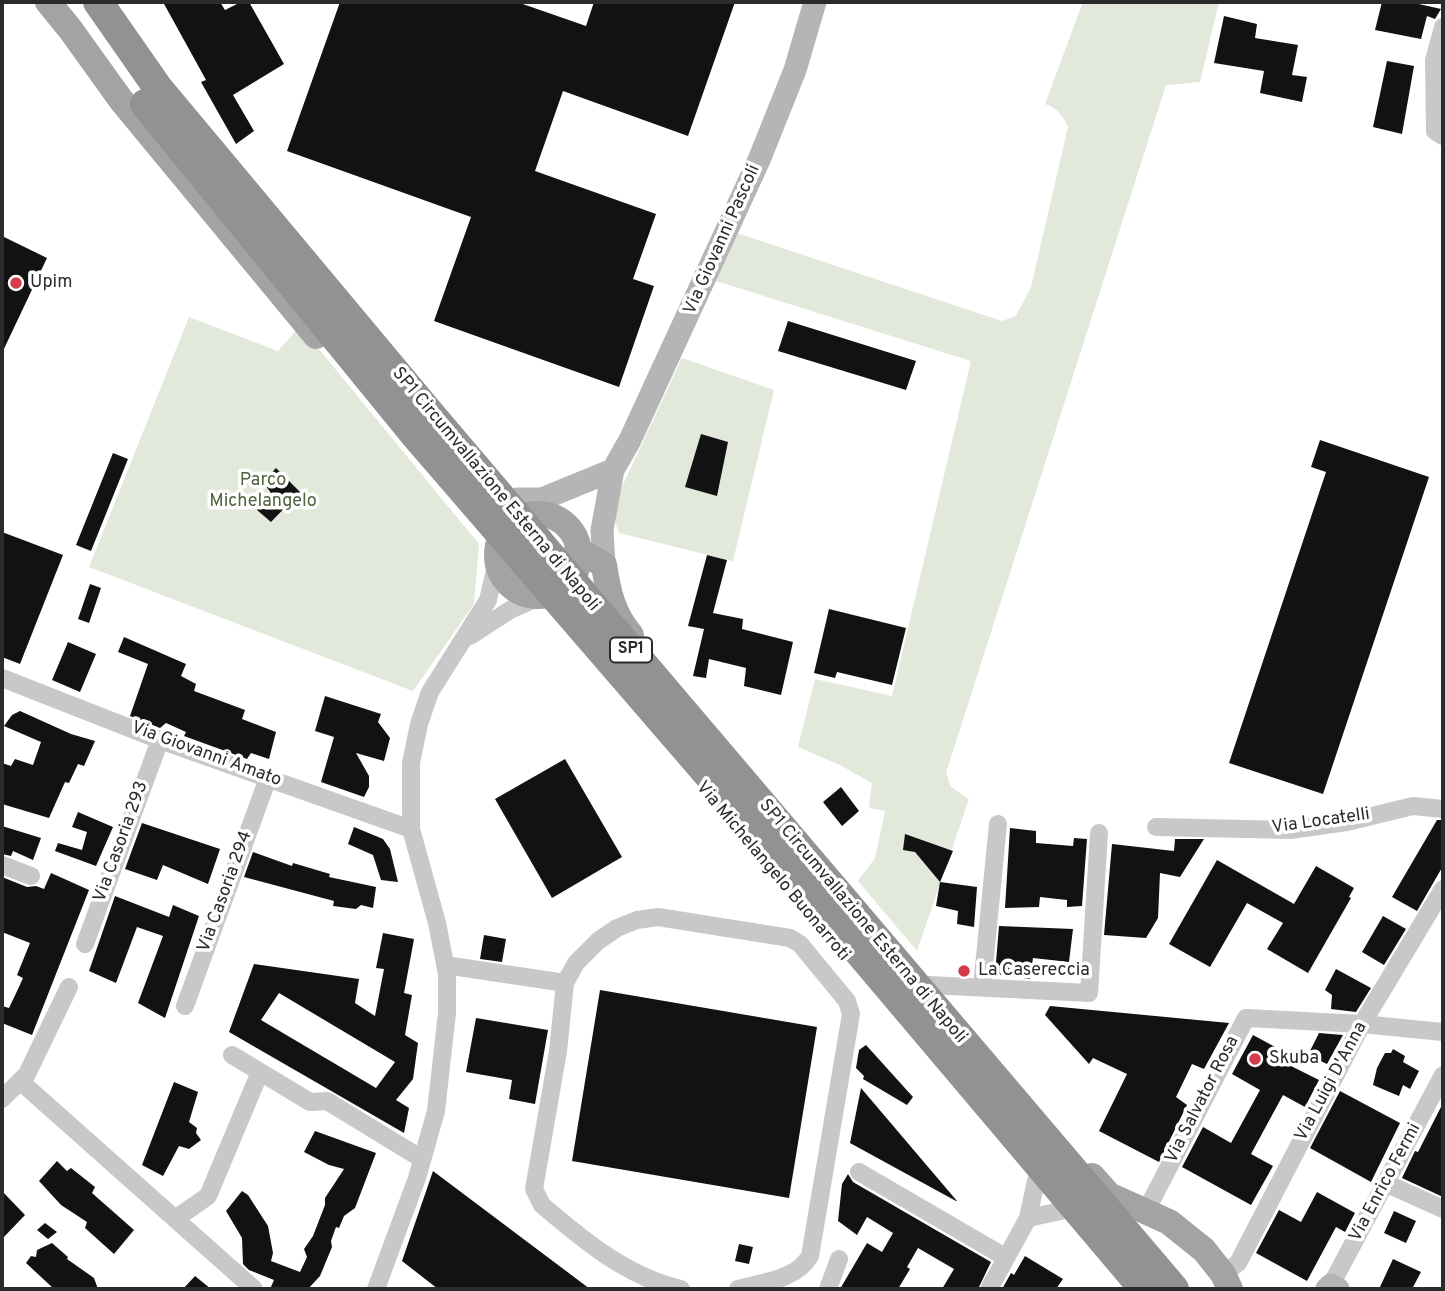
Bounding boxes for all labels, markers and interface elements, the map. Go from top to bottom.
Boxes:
street label: Via Giovanni Pascoli [680,162,766,318]
place label: Upim [30,272,72,294]
marker: Upim [8,275,24,291]
street label: SP1 Circumvallazione Esterna di Napoli [386,364,604,616]
park label: Parco Michelangelo [209,470,317,512]
road number: SP1 [610,638,652,663]
street label: Via Giovanni Amato [128,718,284,792]
street label: Via Michelangelo Buonarroti [691,778,853,966]
street label: Via Casoria 293 [90,779,154,905]
street label: SP1 Circumvallazione Esterna di Napoli [753,796,971,1048]
street label: Via Locatelli [1271,804,1371,840]
street label: Via Casoria 294 [194,828,258,956]
place label: La Casereccia [978,960,1090,982]
marker: La Casereccia [956,963,972,979]
street label: Via Luigi D'Anna [1291,1019,1373,1145]
street label: Via Salvator Rosa [1162,1033,1244,1167]
place label: Skuba [1269,1048,1319,1070]
marker: Skuba [1247,1051,1263,1067]
street label: Via Enrico Fermi [1346,1120,1426,1246]

